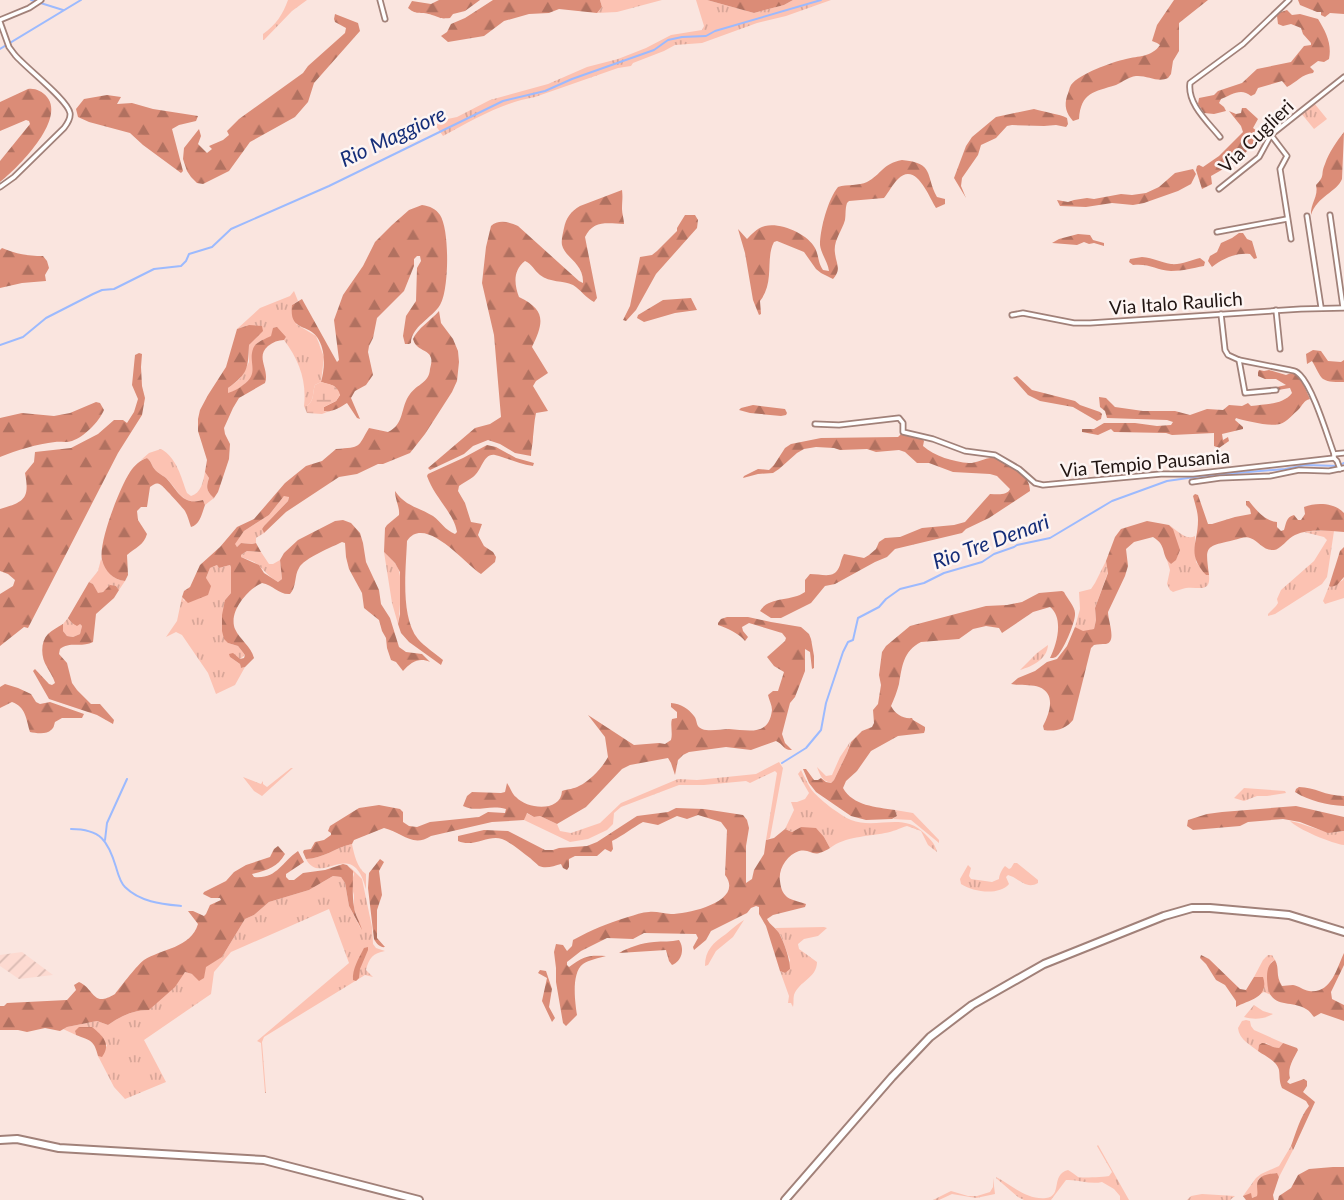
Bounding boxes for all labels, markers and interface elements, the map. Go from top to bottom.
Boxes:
street label: Via Cuglieri [1213,94,1298,177]
water label: Rio Maggiore [335,100,449,171]
street label: Via Italo Raulich [1108,286,1243,319]
street label: Via Tempio Pausania [1059,444,1231,481]
water label: Rio Tre Denari [929,508,1052,573]

